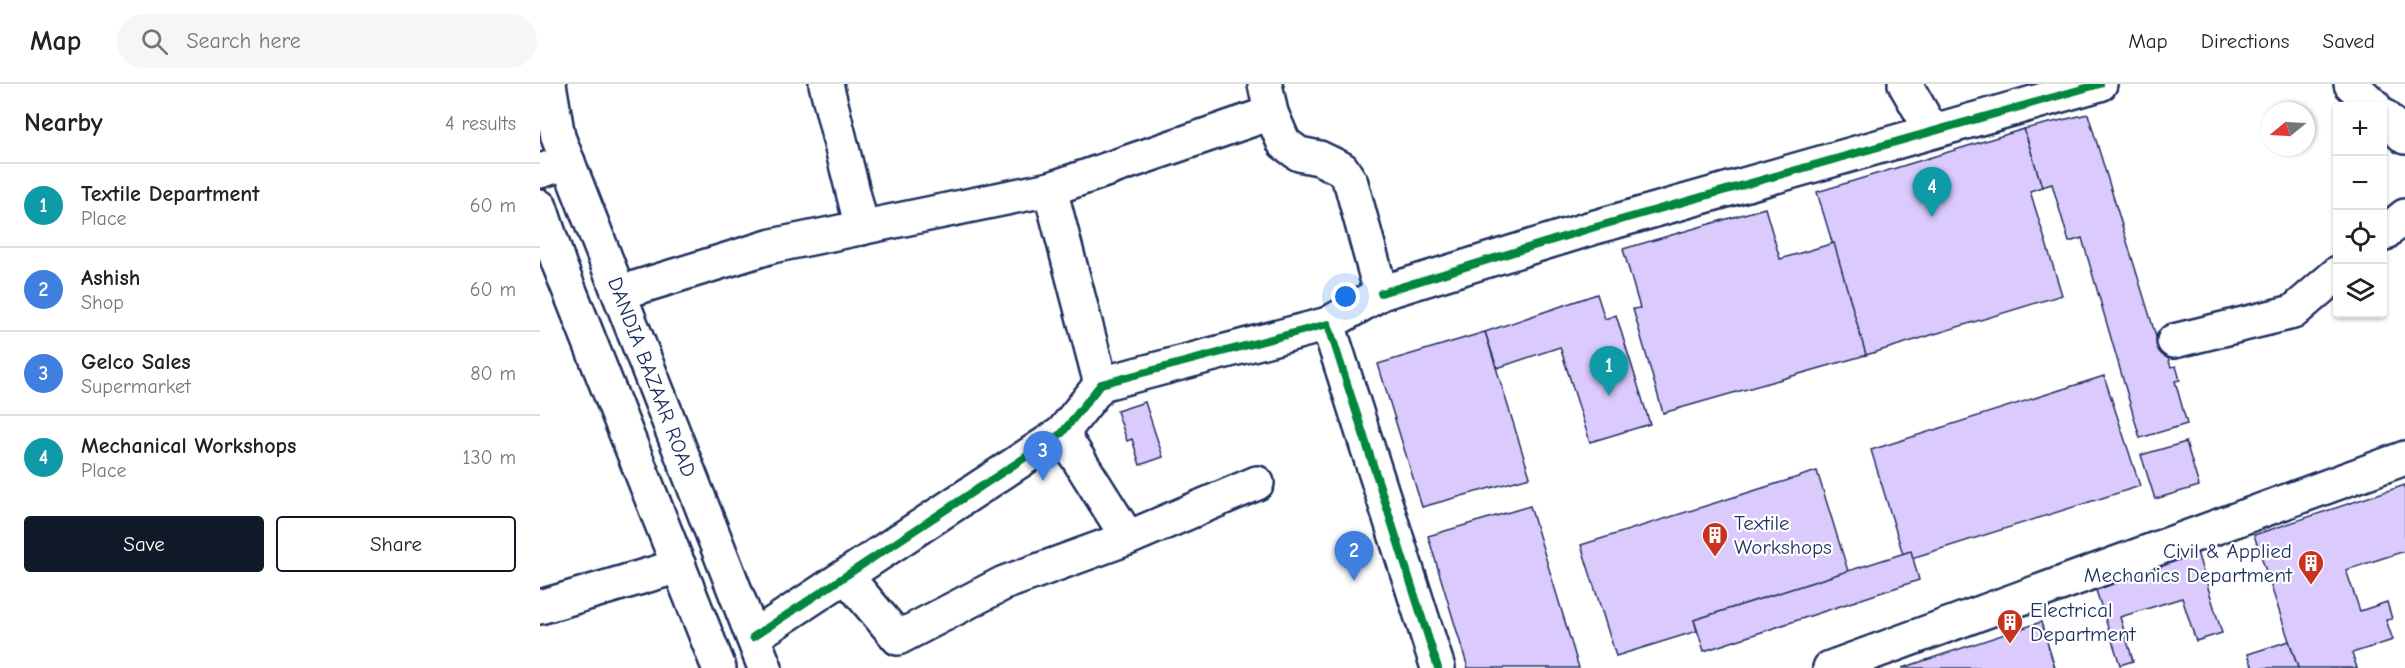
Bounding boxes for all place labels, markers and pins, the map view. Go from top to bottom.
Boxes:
pin: 4 [1912,168,1952,217]
pin: 1 [1590,346,1628,396]
pin: 3 [1024,432,1062,481]
place label: Textile Workshops [1734,511,1832,559]
building icon: Textile Workshops [1700,520,1730,558]
pin: 2 [1334,532,1374,581]
place label: Civil & Applied Mechanics Department [2084,539,2293,587]
building icon: Civil & Applied Mechanics Department [2296,548,2326,586]
place label: Electrical Department [2030,598,2137,646]
building icon: Electrical Department [1995,607,2025,645]

